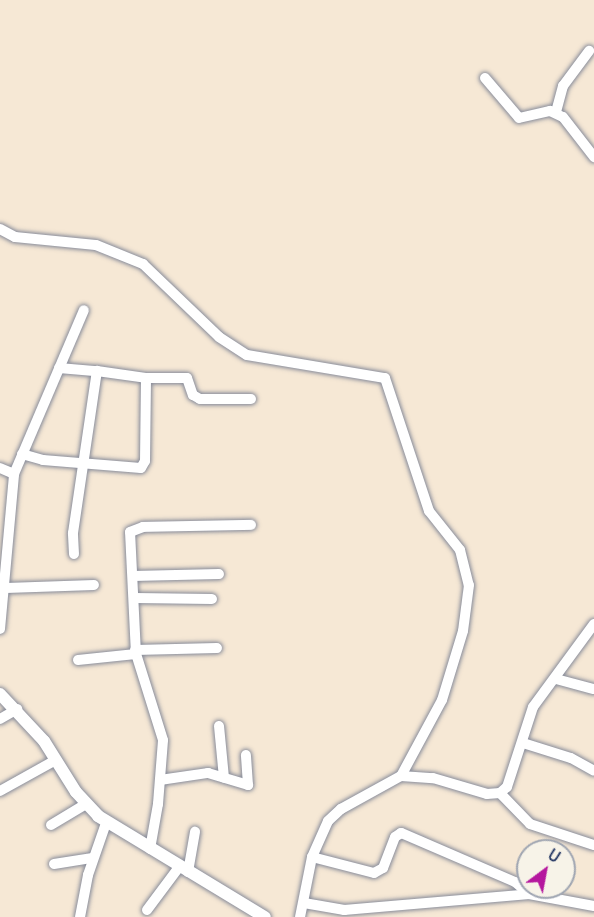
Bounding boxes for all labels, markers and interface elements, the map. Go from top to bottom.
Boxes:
north arrow [516,839,576,899]
text: U [545,844,564,867]

